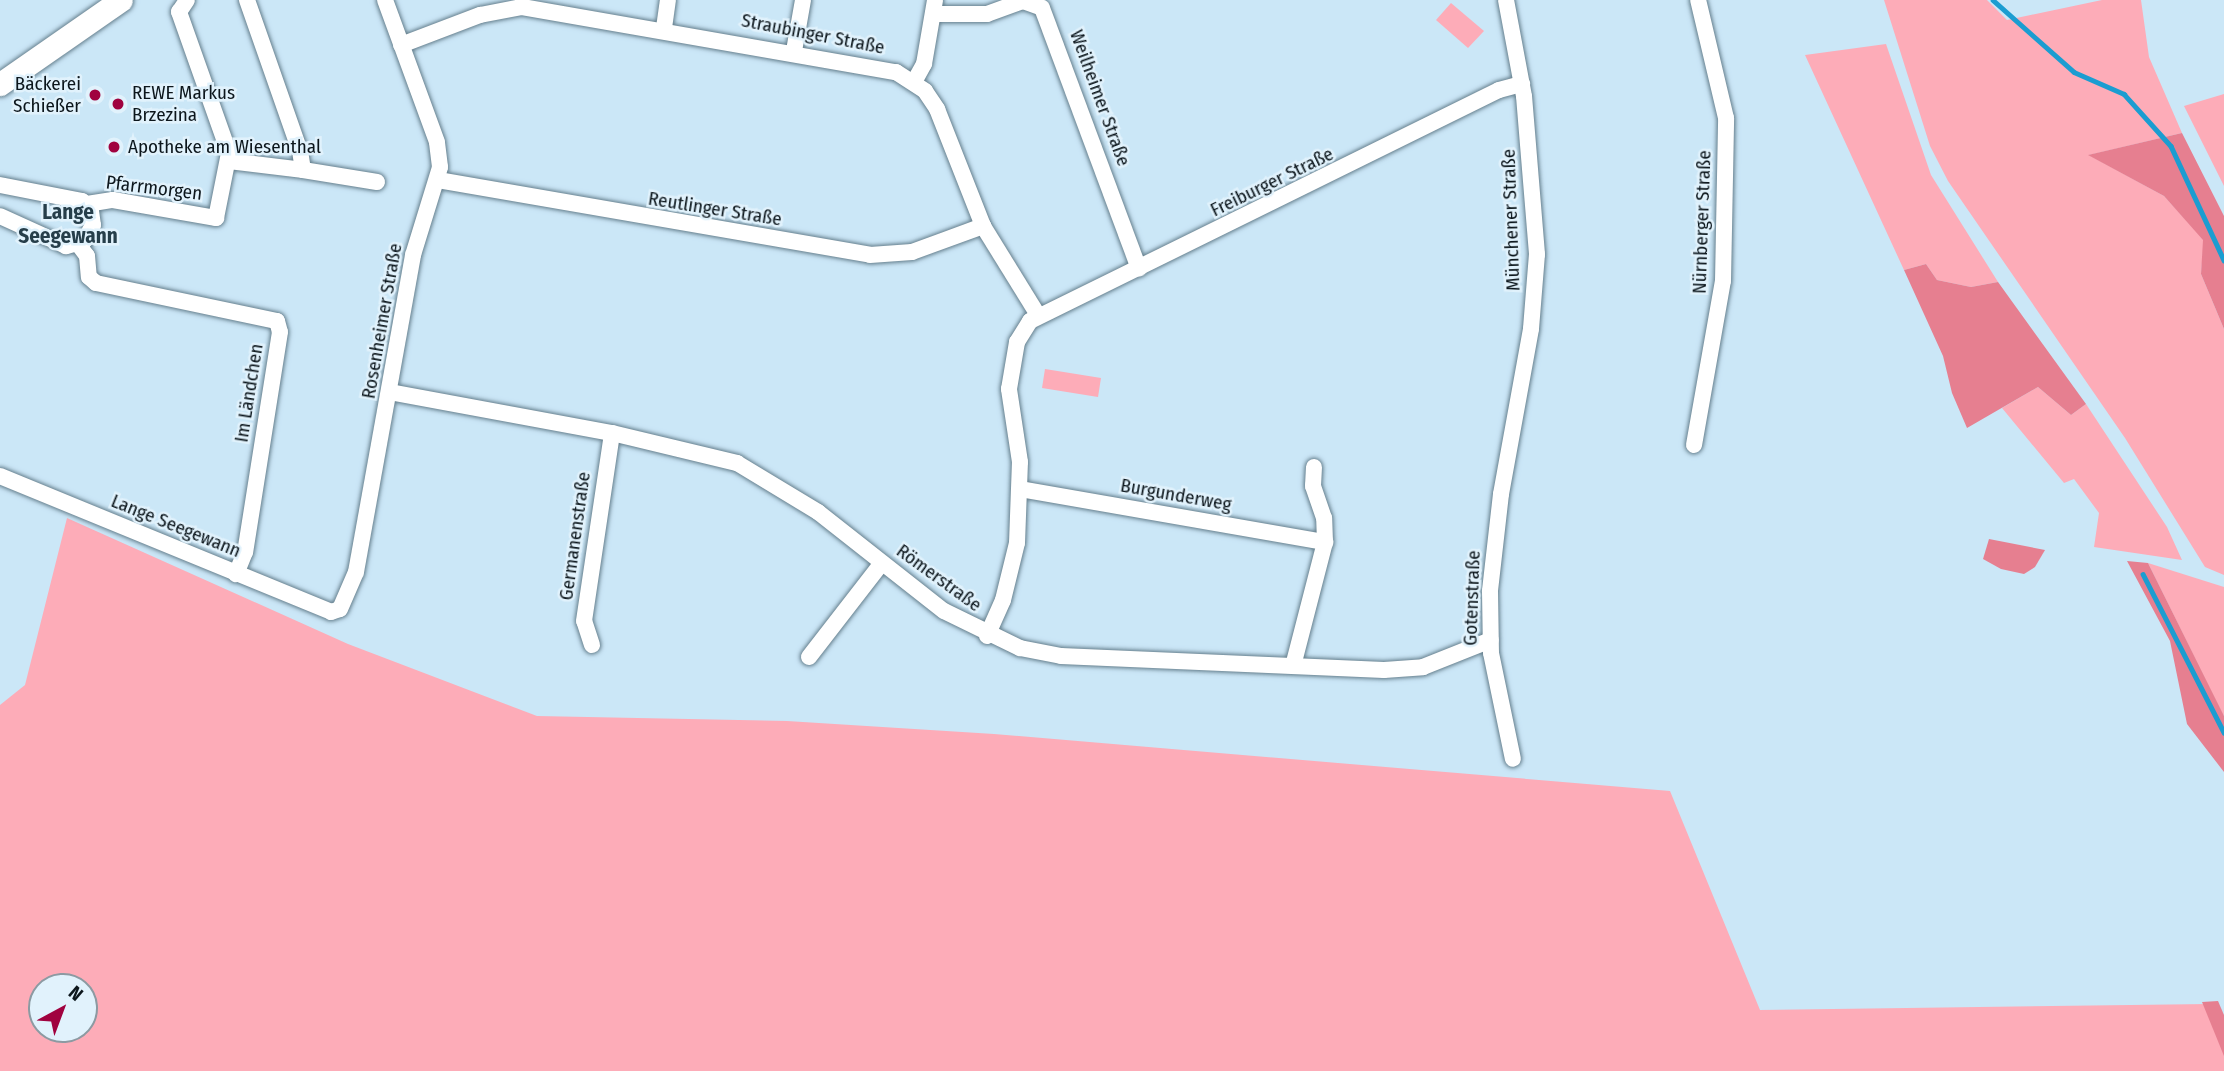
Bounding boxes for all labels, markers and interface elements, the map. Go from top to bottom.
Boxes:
street label: Straubinger Straße [739,9,887,59]
street label: Weilheimer Straße [1065,27,1135,169]
place label: Bäckerei Schießer [13,73,81,117]
place label: REWE Markus Brzezina [132,82,235,126]
marker: Bäckerei Schießer [87,87,103,103]
marker: REWE Markus Brzezina [110,96,126,112]
place label: Apotheke am Wiesenthal [128,136,321,158]
marker: Apotheke am Wiesenthal [106,139,122,155]
street label: Freiburger Straße [1207,142,1337,222]
street label: Münchener Straße [1497,149,1525,291]
street label: Nürnberger Straße [1688,150,1716,294]
street label: Pfarrmorgen [105,171,203,205]
street label: Reutlinger Straße [647,187,783,231]
district label: Lange Seegewann [18,199,118,249]
street label: Rosenheimer Straße [357,242,407,400]
street label: Im Ländchen [230,342,268,444]
street label: Germanenstraße [555,470,595,602]
street label: Burgunderweg [1119,474,1233,516]
street label: Lange Seegewann [108,490,244,562]
street label: Römerstraße [892,539,986,617]
street label: Gotenstraße [1459,550,1485,646]
north arrow [28,973,98,1043]
text: N [64,981,88,1006]

